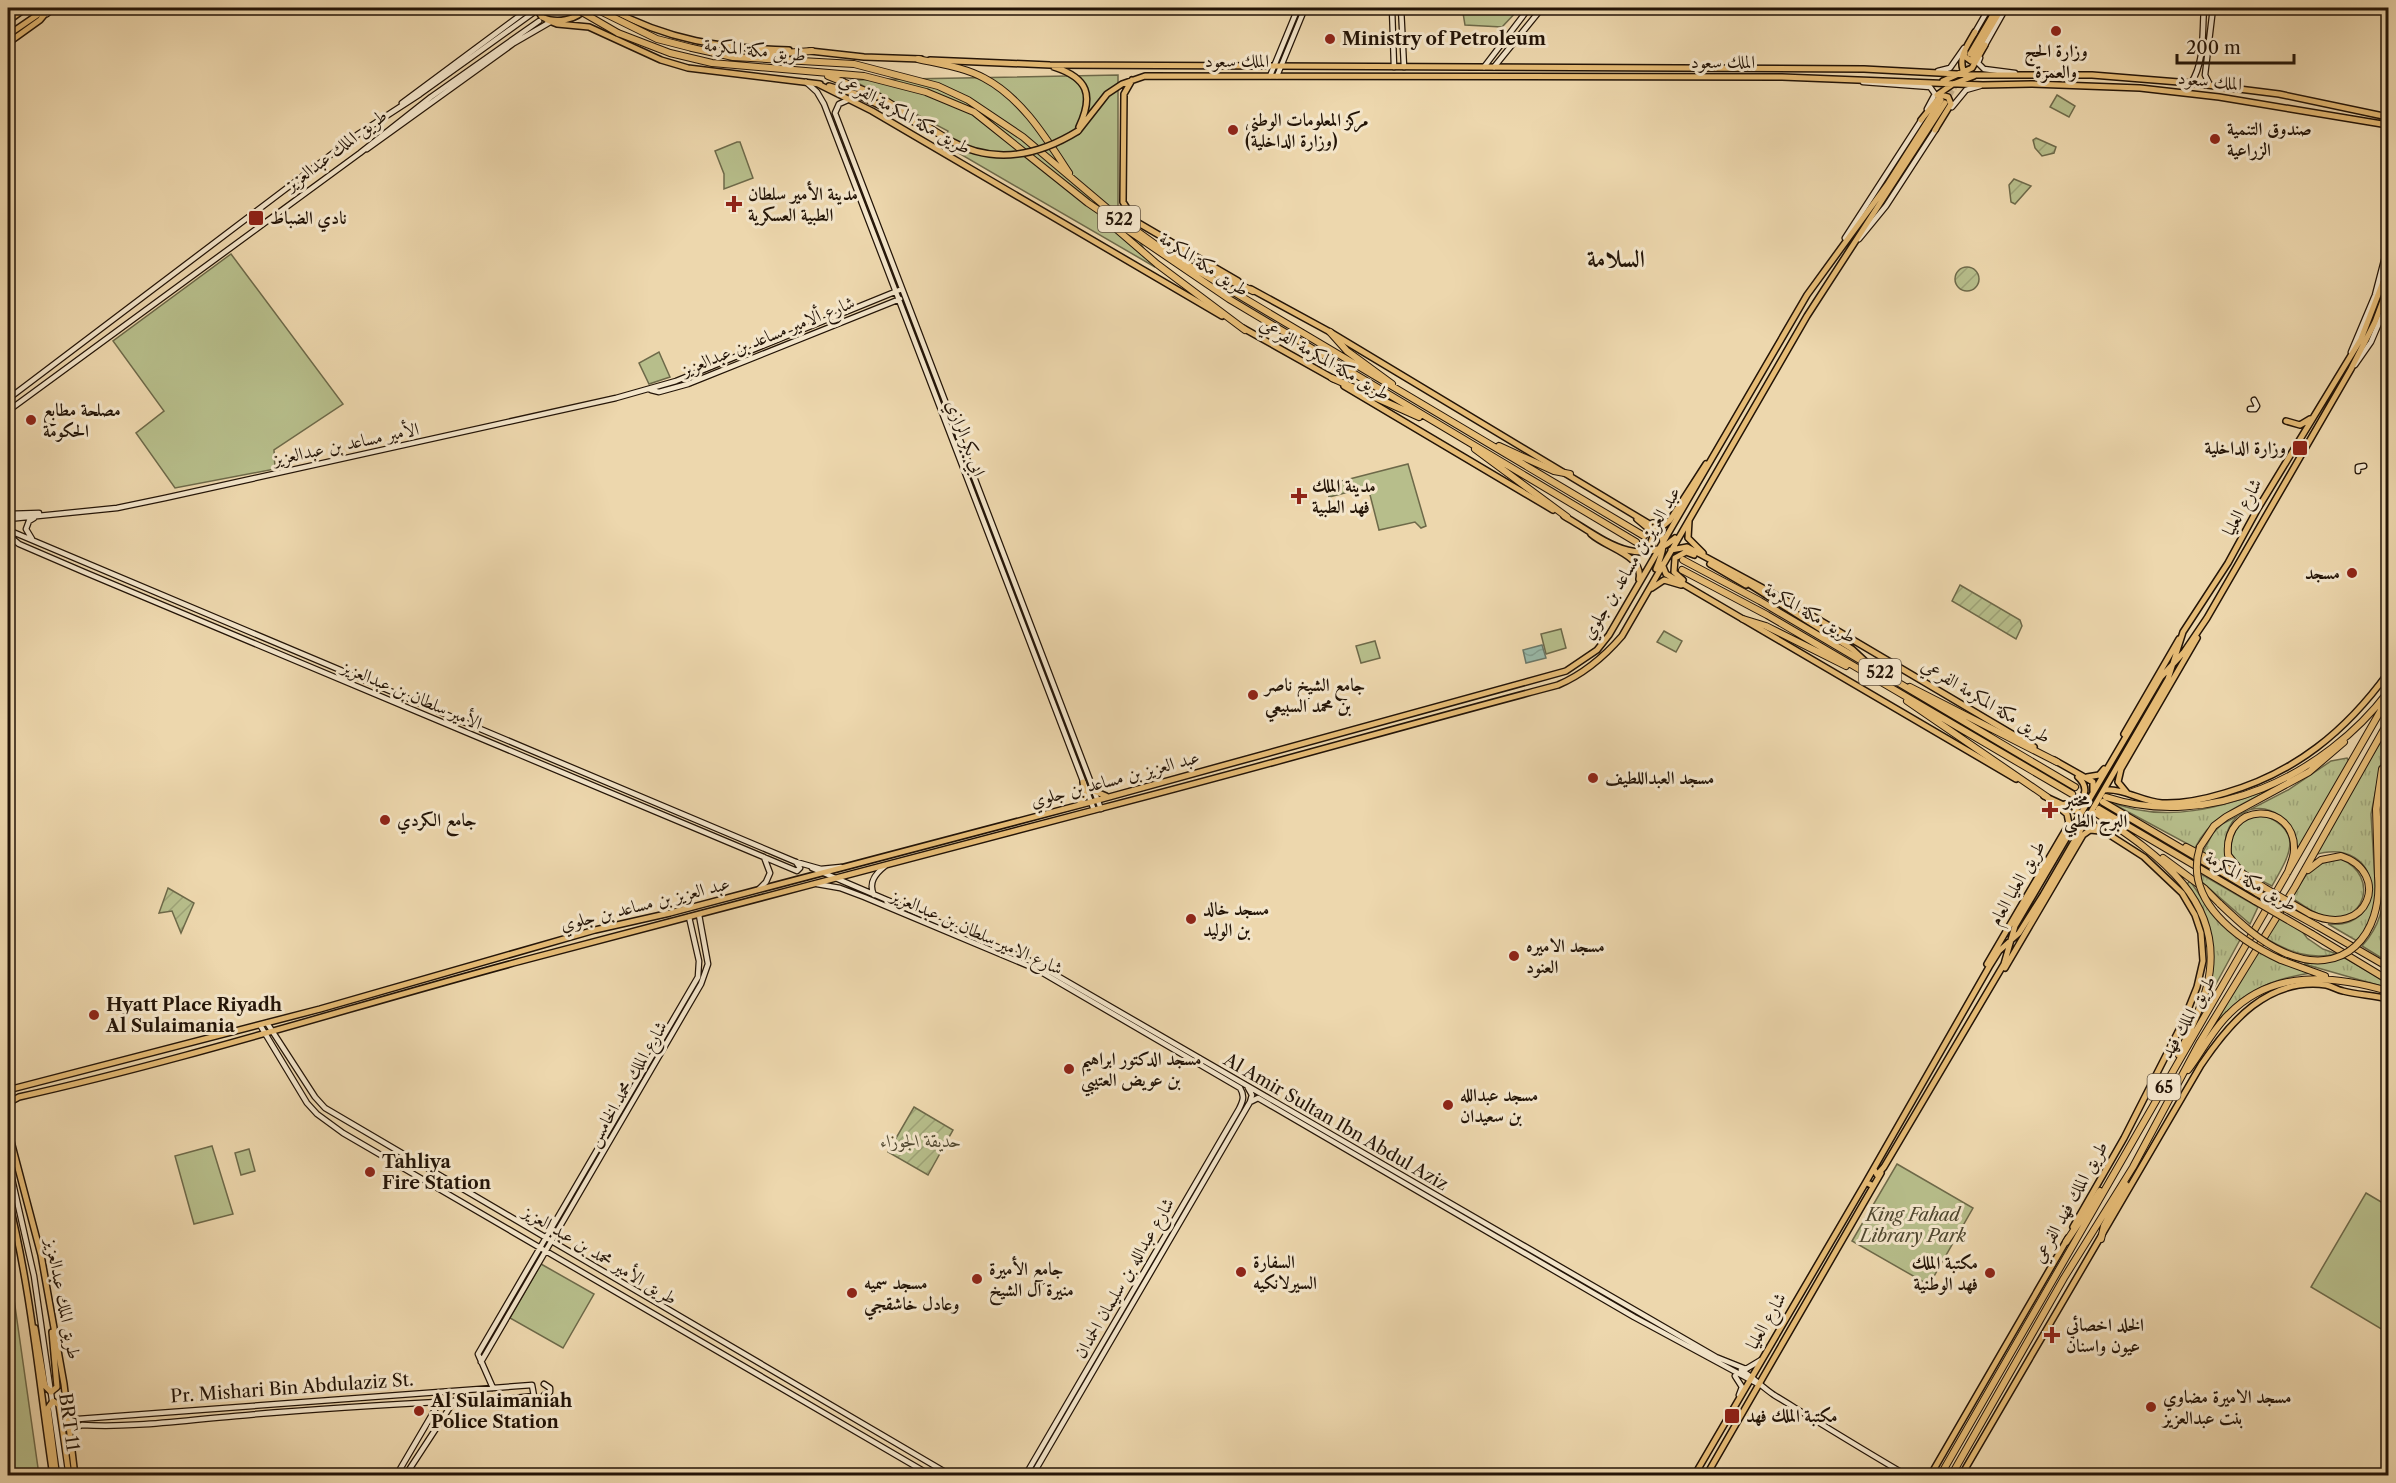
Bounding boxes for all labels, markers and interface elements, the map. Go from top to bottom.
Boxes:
marker: وزارة الحج والعمرة [2049,24,2063,38]
scale bar [2177,27,2294,65]
place label: Ministry of Petroleum [1342,28,1546,50]
marker: Ministry of Petroleum [1323,32,1337,46]
street label: طريق مكة المكرمة [703,34,807,67]
text: 200 m [2186,37,2241,59]
place label: وزارة الحج والعمرة [2024,40,2088,84]
street label: الملك سعود [1205,50,1269,72]
street label: الملك سعود [1691,51,1755,73]
street label: الملك سعود [2177,67,2243,95]
street label: طريق مكة المكرمة الفرعي [834,69,974,163]
street label: طريق الملك عبدالعزيز [279,104,392,198]
place label: مركز المعلومات الوطني (وزارة الداخلية) [1245,109,1368,152]
place label: صندوق التنمية الزراعية [2227,118,2312,161]
marker: مركز المعلومات الوطني (وزارة الداخلية) [1226,123,1240,137]
marker: صندوق التنمية الزراعية [2208,132,2222,146]
place label: مدينة الأمير سلطان الطبية العسكرية [748,180,858,226]
marker: مدينة الأمير سلطان الطبية العسكرية [725,195,743,213]
road number: 522 [1098,206,1140,232]
place label: نادي الضباط [270,207,347,233]
marker: نادي الضباط [247,209,265,227]
street label: طريق مكة المكرمة [1155,227,1253,302]
district label: السلامة [1587,244,1645,273]
street label: شارع ألامير مساعد بن عبدالعزيز [676,289,859,385]
street label: طريق مكة المكرمة الفرعي [1254,313,1394,409]
street label: ابي بكر الرازي [938,397,991,481]
place label: مصلحة مطابع الحكومة [43,399,121,442]
marker: مصلحة مطابع الحكومة [24,413,38,427]
street label: الأمير مساعد بن عبدالعزيز [269,416,421,472]
place label: وزارة الداخلية [2205,437,2286,459]
marker: وزارة الداخلية [2291,439,2309,457]
place label: مدينة الملك فهد الطبية [1312,475,1376,518]
street label: شارع العليا [2217,475,2270,541]
street label: عبد العزيز بن مساعد بن جلوي [1577,483,1689,645]
marker: مدينة الملك فهد الطبية [1290,487,1308,505]
place label: مسجد [2305,562,2340,584]
marker: مسجد [2345,566,2359,580]
street label: طريق مكة المكرمة [1760,578,1860,649]
street label: الأمير سلطان بن عبدالعزيز [337,653,486,735]
street label: طريق مكة المكرمة الفرعي [1915,654,2054,752]
road number: 522 [1859,659,1901,685]
place label: جامع الشيخ ناصر بن محمد السبيعي [1263,674,1365,723]
marker: جامع الشيخ ناصر بن محمد السبيعي [1246,688,1260,702]
street label: عبد العزيز بن مساعد بن جلوي [1028,746,1203,816]
place label: مسجد العبداللطيف [1605,767,1714,789]
marker: مسجد العبداللطيف [1586,771,1600,785]
place label: مختبر البرج الطبي [2062,789,2128,838]
marker: مختبر البرج الطبي [2041,801,2059,819]
place label: جامع الكردي [397,809,477,837]
marker: جامع الكردي [378,813,392,827]
street label: طريق العليا العام [1984,837,2054,932]
street label: طريق مكة المكرمة [2201,846,2301,917]
street label: عبد العزيز بن مساعد بن جلوي [558,872,733,940]
street label: شارع الامير سلطان بن عبدالعزيز [884,883,1066,983]
place label: مسجد خالد بن الوليد [1203,898,1269,941]
marker: مسجد خالد بن الوليد [1184,912,1198,926]
place label: مسجد الاميره العنود [1526,935,1605,978]
marker: مسجد الاميره العنود [1507,949,1521,963]
street label: طريق الملك فهد [2156,972,2221,1063]
place label: Hyatt Place Riyadh Al Sulaimania [105,994,283,1037]
marker: Hyatt Place Riyadh Al Sulaimania [87,1008,101,1022]
street label: شارع الملك محمد الخامس [582,1017,675,1153]
place label: مسجد الدكتور ابراهيم بن عويض العتيبي [1081,1048,1201,1097]
street label: Al Amir Sultan Ibn Abdul Aziz [1219,1048,1452,1195]
marker: مسجد الدكتور ابراهيم بن عويض العتيبي [1062,1062,1076,1076]
road number: 65 [2148,1074,2180,1100]
place label: مسجد عبدالله بن سعيدان [1460,1084,1538,1127]
marker: مسجد عبدالله بن سعيدان [1441,1098,1455,1112]
park label: حديقة الجوزاء [881,1130,961,1152]
street label: طريق الملك فهد الفرعي [2027,1137,2116,1269]
place label: Tahliya Fire Station [382,1151,492,1194]
marker: Tahliya Fire Station [363,1165,377,1179]
street label: شارع عبدالله بن سليمان الحمدان [1069,1194,1182,1364]
street label: طريق الأمير محمد بن عبد العزيز [517,1198,682,1311]
park label: King Fahad Library Park [1858,1204,1967,1247]
street label: طريق الملك عبدالعزيز [39,1235,85,1361]
place label: السفارة السيرلانكيه [1253,1251,1317,1294]
place label: مكتبة الملك فهد الوطنية [1912,1252,1978,1295]
place label: جامع الأميرة منيرة آل الشيخ [989,1255,1074,1306]
marker: السفارة السيرلانكيه [1234,1265,1248,1279]
marker: مكتبة الملك فهد الوطنية [1983,1266,1997,1280]
place label: مسجد سميه وعادل خاشقجي [864,1272,959,1321]
marker: جامع الأميرة منيرة آل الشيخ [970,1272,984,1286]
marker: مسجد سميه وعادل خاشقجي [845,1286,859,1300]
street label: شارع العليا [1741,1289,1794,1355]
place label: الخلد اخصائي عيون واسنان [2065,1314,2144,1357]
marker: الخلد اخصائي عيون واسنان [2043,1326,2061,1344]
street label: Pr. Mishari Bin Abdulaziz St. [170,1369,414,1407]
place label: مسجد الاميرة مضاوي بنت عبدالعزيز [2161,1386,2291,1430]
place label: Al Sulaimaniah Police Station [430,1390,573,1433]
street label: BRT 11 [54,1392,84,1453]
marker: مسجد الاميرة مضاوي بنت عبدالعزيز [2144,1400,2158,1414]
marker: Al Sulaimaniah Police Station [412,1404,426,1418]
place label: مكتبة الملك فهد [1746,1405,1838,1427]
marker: مكتبة الملك فهد [1723,1407,1741,1425]

